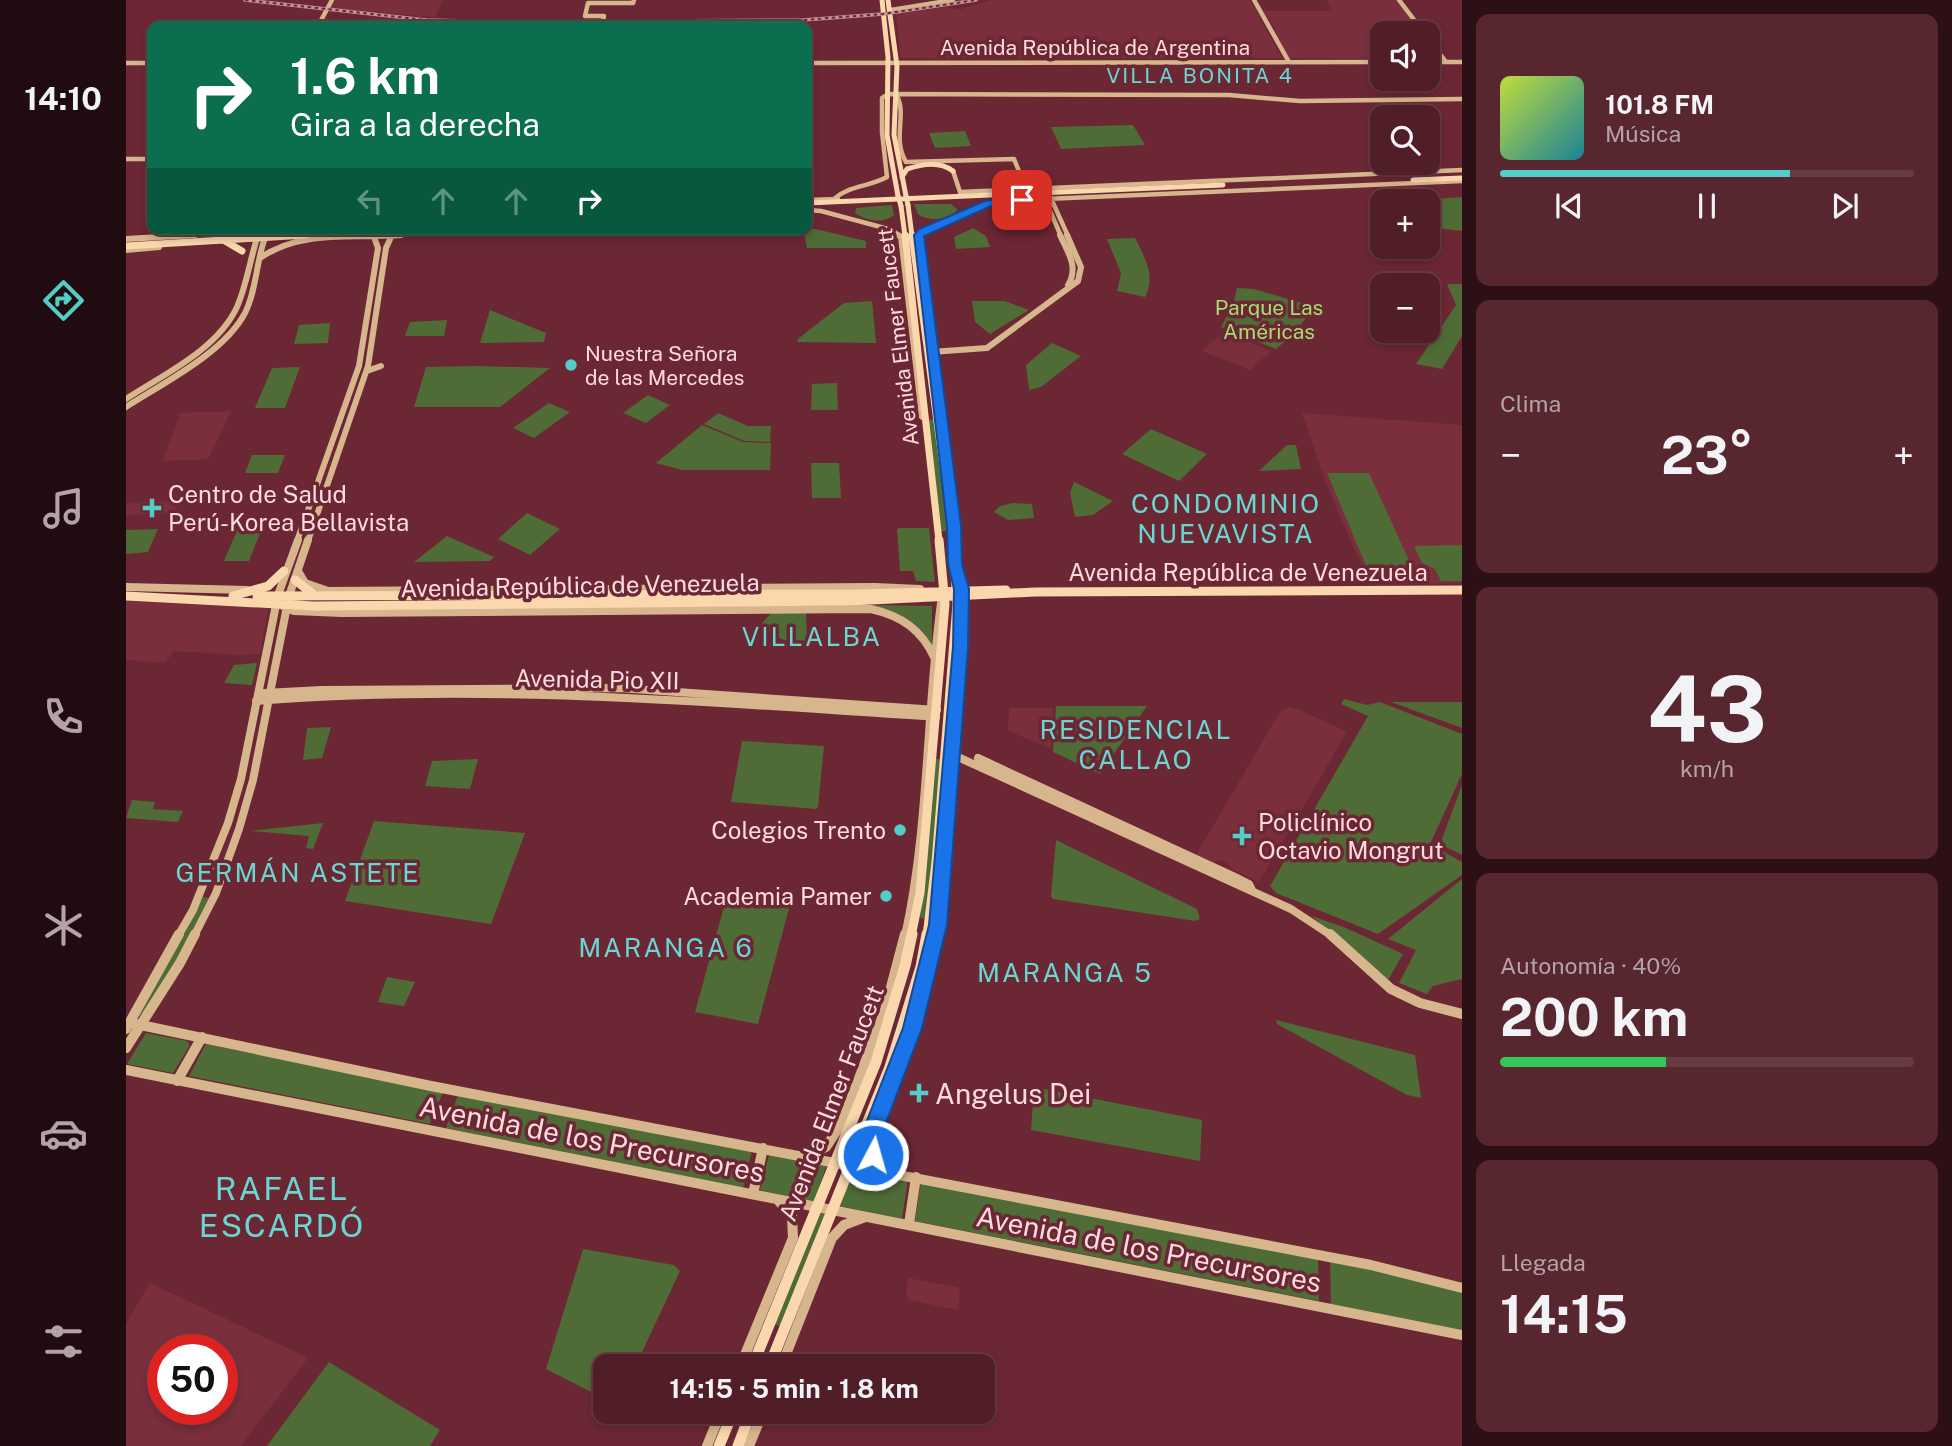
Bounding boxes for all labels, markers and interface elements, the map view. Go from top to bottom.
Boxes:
map controls [1370,21,1440,343]
button: sound [1370,21,1440,91]
street label: Avenida República de Argentina [940,35,1250,60]
text: 1.6 km [290,47,440,105]
icon: right [175,49,266,140]
district label: VILLA BONITA 4 [1106,63,1294,88]
text: 14:10 [24,80,102,117]
text: 101.8 FM [1605,89,1714,120]
button: search [1370,105,1440,175]
text: Gira a la derecha [290,106,540,143]
text: Música [1605,120,1681,147]
pin [992,170,1052,230]
icon: arrive [1003,181,1041,219]
icon: left [351,182,389,220]
icon: ahead [424,182,462,220]
icon: ahead [497,182,535,220]
icon: right [570,182,608,220]
icon: previous [1550,187,1588,225]
icon: pause [1688,187,1726,225]
icon: next [1826,187,1864,225]
button: + [1370,189,1440,259]
street label: Avenida Elmer Faucett [872,227,924,447]
button: − [1370,273,1440,343]
icon: directions [39,276,88,325]
park label: Parque Las Américas [1215,295,1323,344]
place label: Nuestra Señora de las Mercedes [585,341,744,390]
marker: Nuestra Señora de las Mercedes [563,357,579,373]
text: Clima [1500,390,1561,417]
text: 23° [1661,425,1753,486]
text: − [1500,433,1521,478]
text: + [1893,433,1914,478]
place label: Centro de Salud Perú-Korea Bellavista [168,480,409,536]
icon: music [39,484,88,533]
district label: CONDOMINIO NUEVAVISTA [1131,488,1321,549]
marker: Centro de Salud Perú-Korea Bellavista [142,498,162,518]
street label: Avenida República de Venezuela [1068,558,1428,586]
street label: Avenida República de Venezuela [400,568,760,602]
district label: VILLALBA [742,621,882,652]
text: 43 [1647,656,1767,762]
street label: Avenida Pio XII [514,664,680,694]
icon: phone [39,692,88,741]
district label: RESIDENCIAL CALLAO [1039,714,1233,775]
text: km/h [1680,755,1734,782]
place label: Policlínico Octavio Mongrut [1258,808,1443,864]
place label: Colegios Trento [711,816,886,844]
marker: Colegios Trento [892,822,908,838]
marker: Policlínico Octavio Mongrut [1232,826,1252,846]
district label: GERMÁN ASTETE [176,857,421,888]
place label: Academia Pamer [683,882,872,910]
marker: Academia Pamer [878,888,894,904]
icon: climate [39,901,88,950]
district label: MARANGA 6 [578,932,754,963]
text: Autonomía · 40% [1500,952,1681,979]
district label: MARANGA 5 [977,957,1153,988]
street label: Avenida Elmer Faucett [773,981,889,1225]
text: 200 km [1500,987,1688,1048]
place label: Angelus Dei [935,1077,1091,1110]
marker: Angelus Dei [909,1083,929,1103]
street label: Avenida de los Precursores [417,1089,767,1189]
icon: car [39,1109,88,1158]
position arrow [836,1118,910,1192]
district label: RAFAEL ESCARDÓ [199,1170,365,1244]
street label: Avenida de los Precursores [974,1199,1324,1299]
text: Llegada [1500,1249,1586,1276]
text: 14:15 [1500,1284,1628,1345]
icon: filters [39,1317,88,1366]
speed limit sign: 50 [147,1334,238,1425]
text: 14:15 · 5 min · 1.8 km [669,1373,919,1404]

